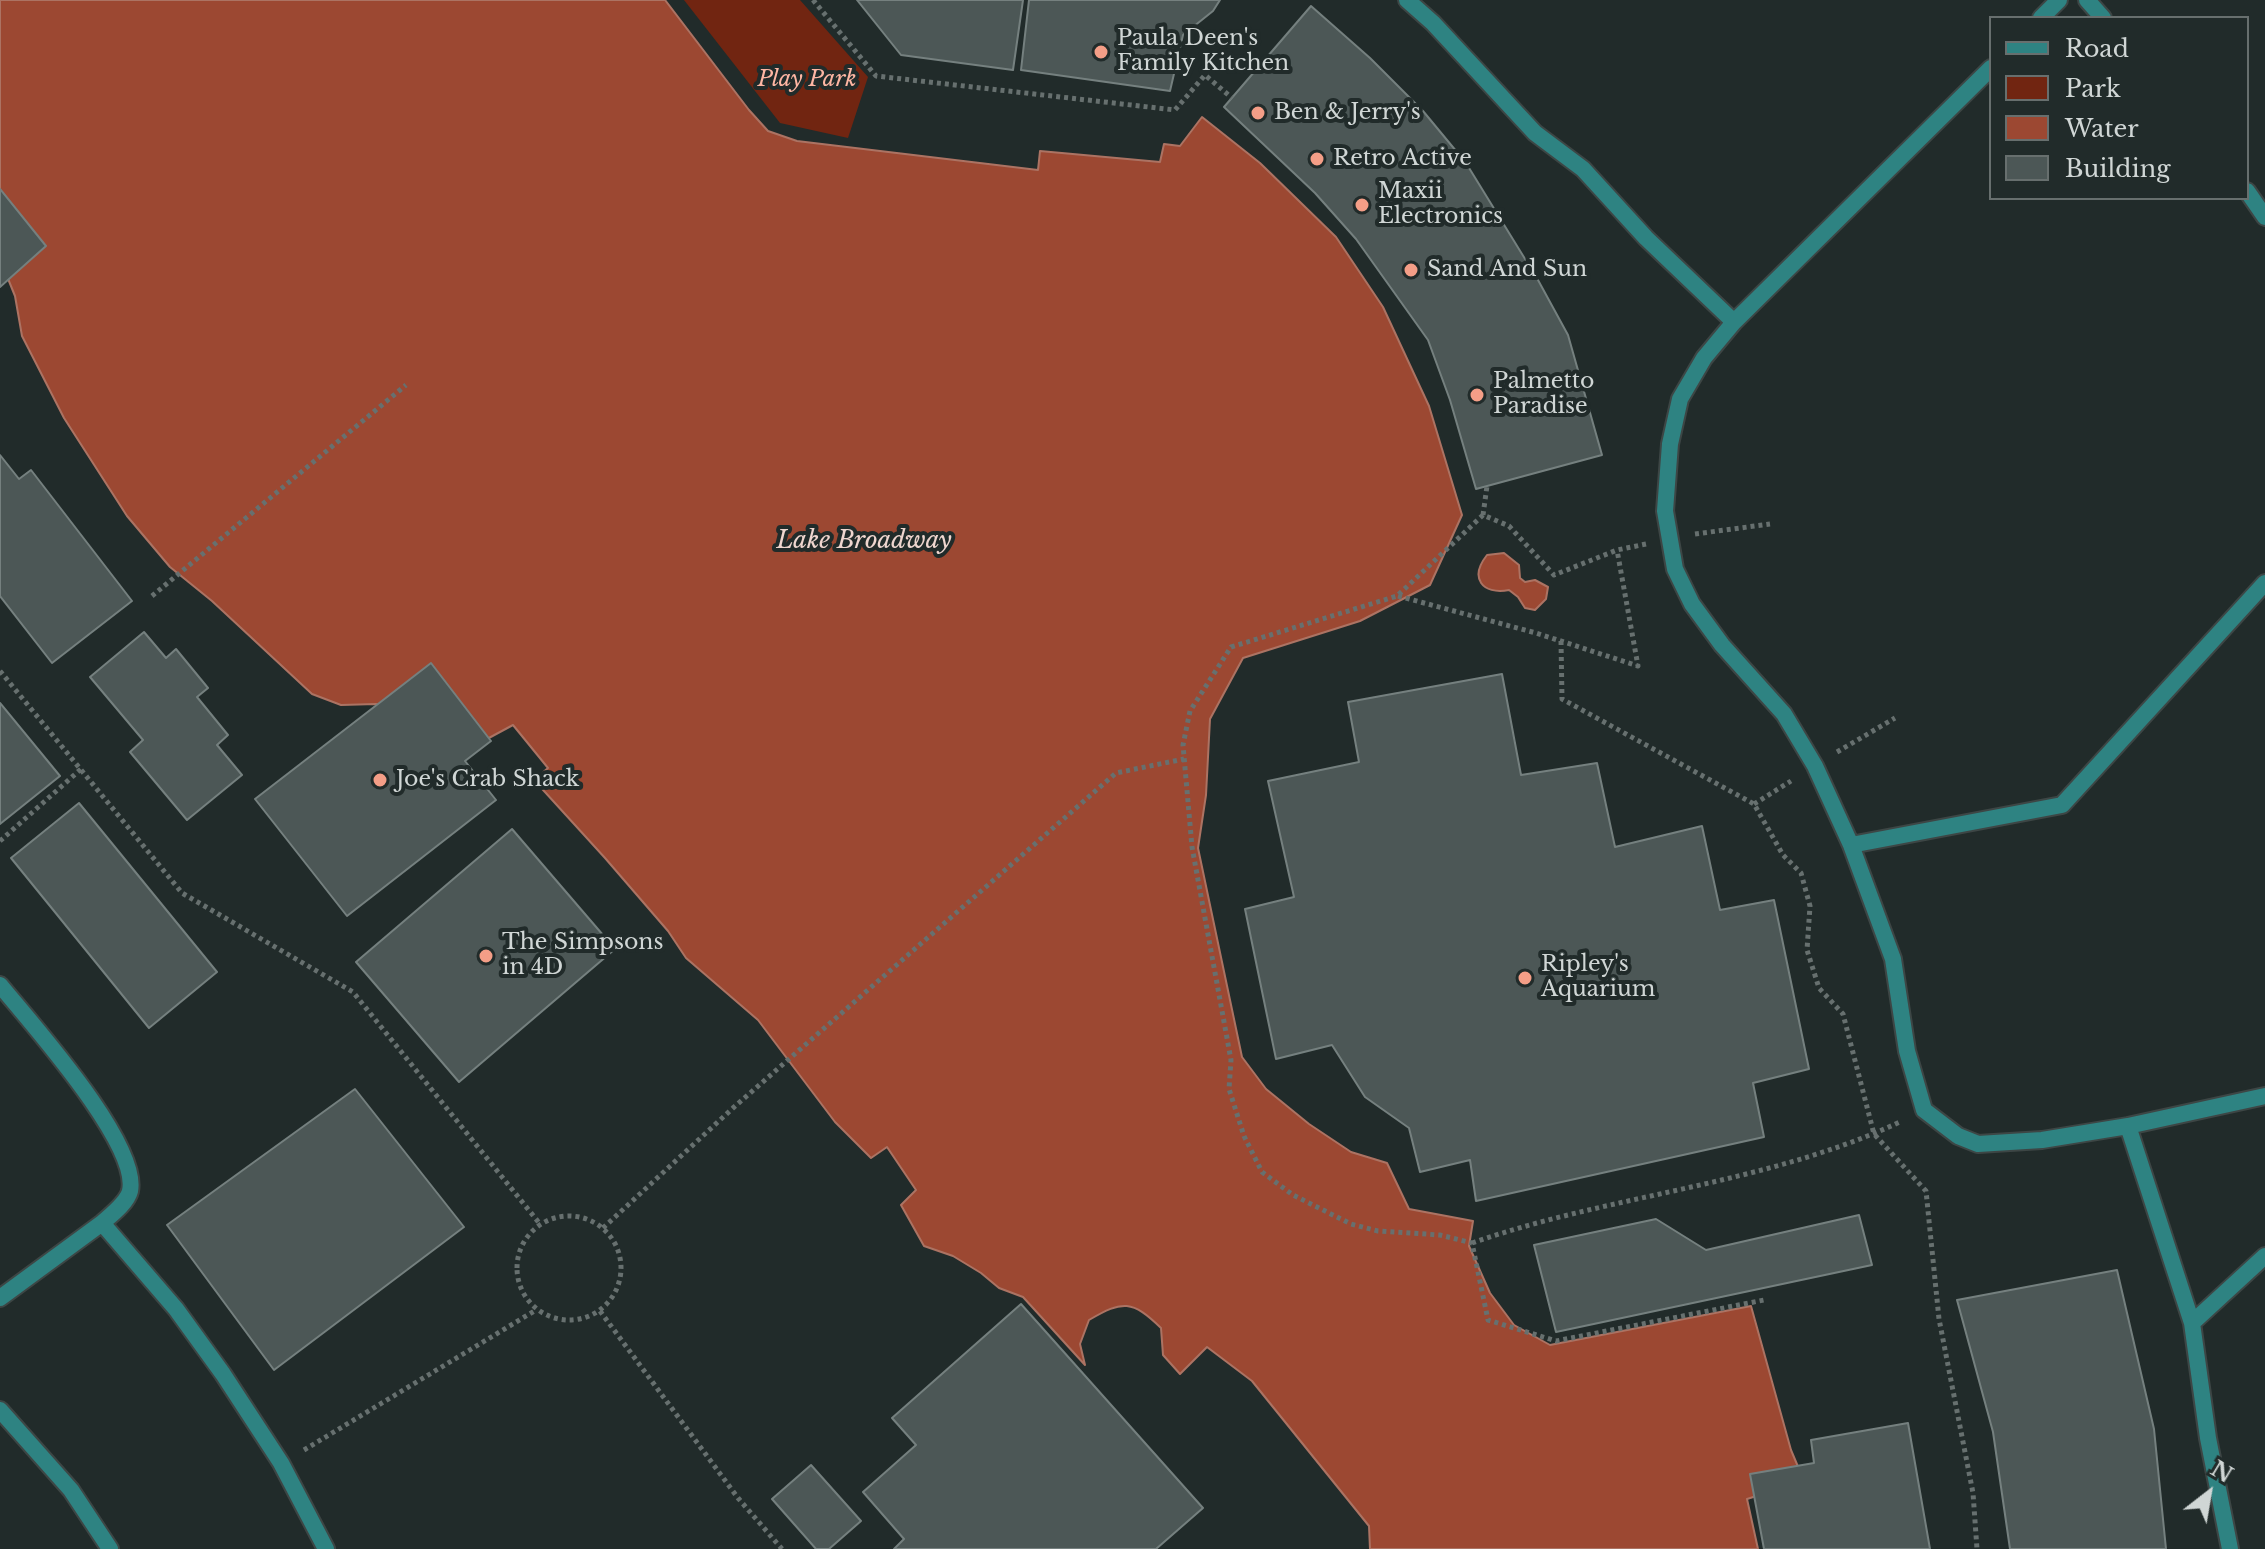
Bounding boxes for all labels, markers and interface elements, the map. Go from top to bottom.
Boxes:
legend [1989,16,2249,200]
place label: Paula Deen's Family Kitchen [1117,26,1289,78]
text: Road [2065,34,2129,63]
marker: Paula Deen's Family Kitchen [1092,43,1110,61]
park label: Play Park [757,67,857,93]
text: Park [2065,74,2121,103]
place label: Ben & Jerry's [1274,100,1421,126]
marker: Ben & Jerry's [1249,104,1267,122]
text: Water [2065,114,2139,143]
place label: Retro Active [1333,146,1472,172]
marker: Retro Active [1308,150,1326,168]
text: Building [2065,154,2171,183]
place label: Maxii Electronics [1378,179,1503,230]
marker: Maxii Electronics [1353,196,1371,214]
place label: Sand And Sun [1427,257,1587,283]
marker: Sand And Sun [1402,261,1420,279]
place label: Palmetto Paradise [1493,369,1594,420]
marker: Palmetto Paradise [1468,386,1486,404]
water label: Lake Broadway [777,527,951,555]
place label: Joe's Crab Shack [396,767,579,793]
marker: Joe's Crab Shack [371,771,389,789]
place label: The Simpsons in 4D [502,930,663,982]
marker: The Simpsons in 4D [477,947,495,965]
place label: Ripley's Aquarium [1541,952,1655,1004]
marker: Ripley's Aquarium [1516,969,1534,987]
north arrow [2169,1453,2249,1533]
text: N [2206,1455,2237,1489]

